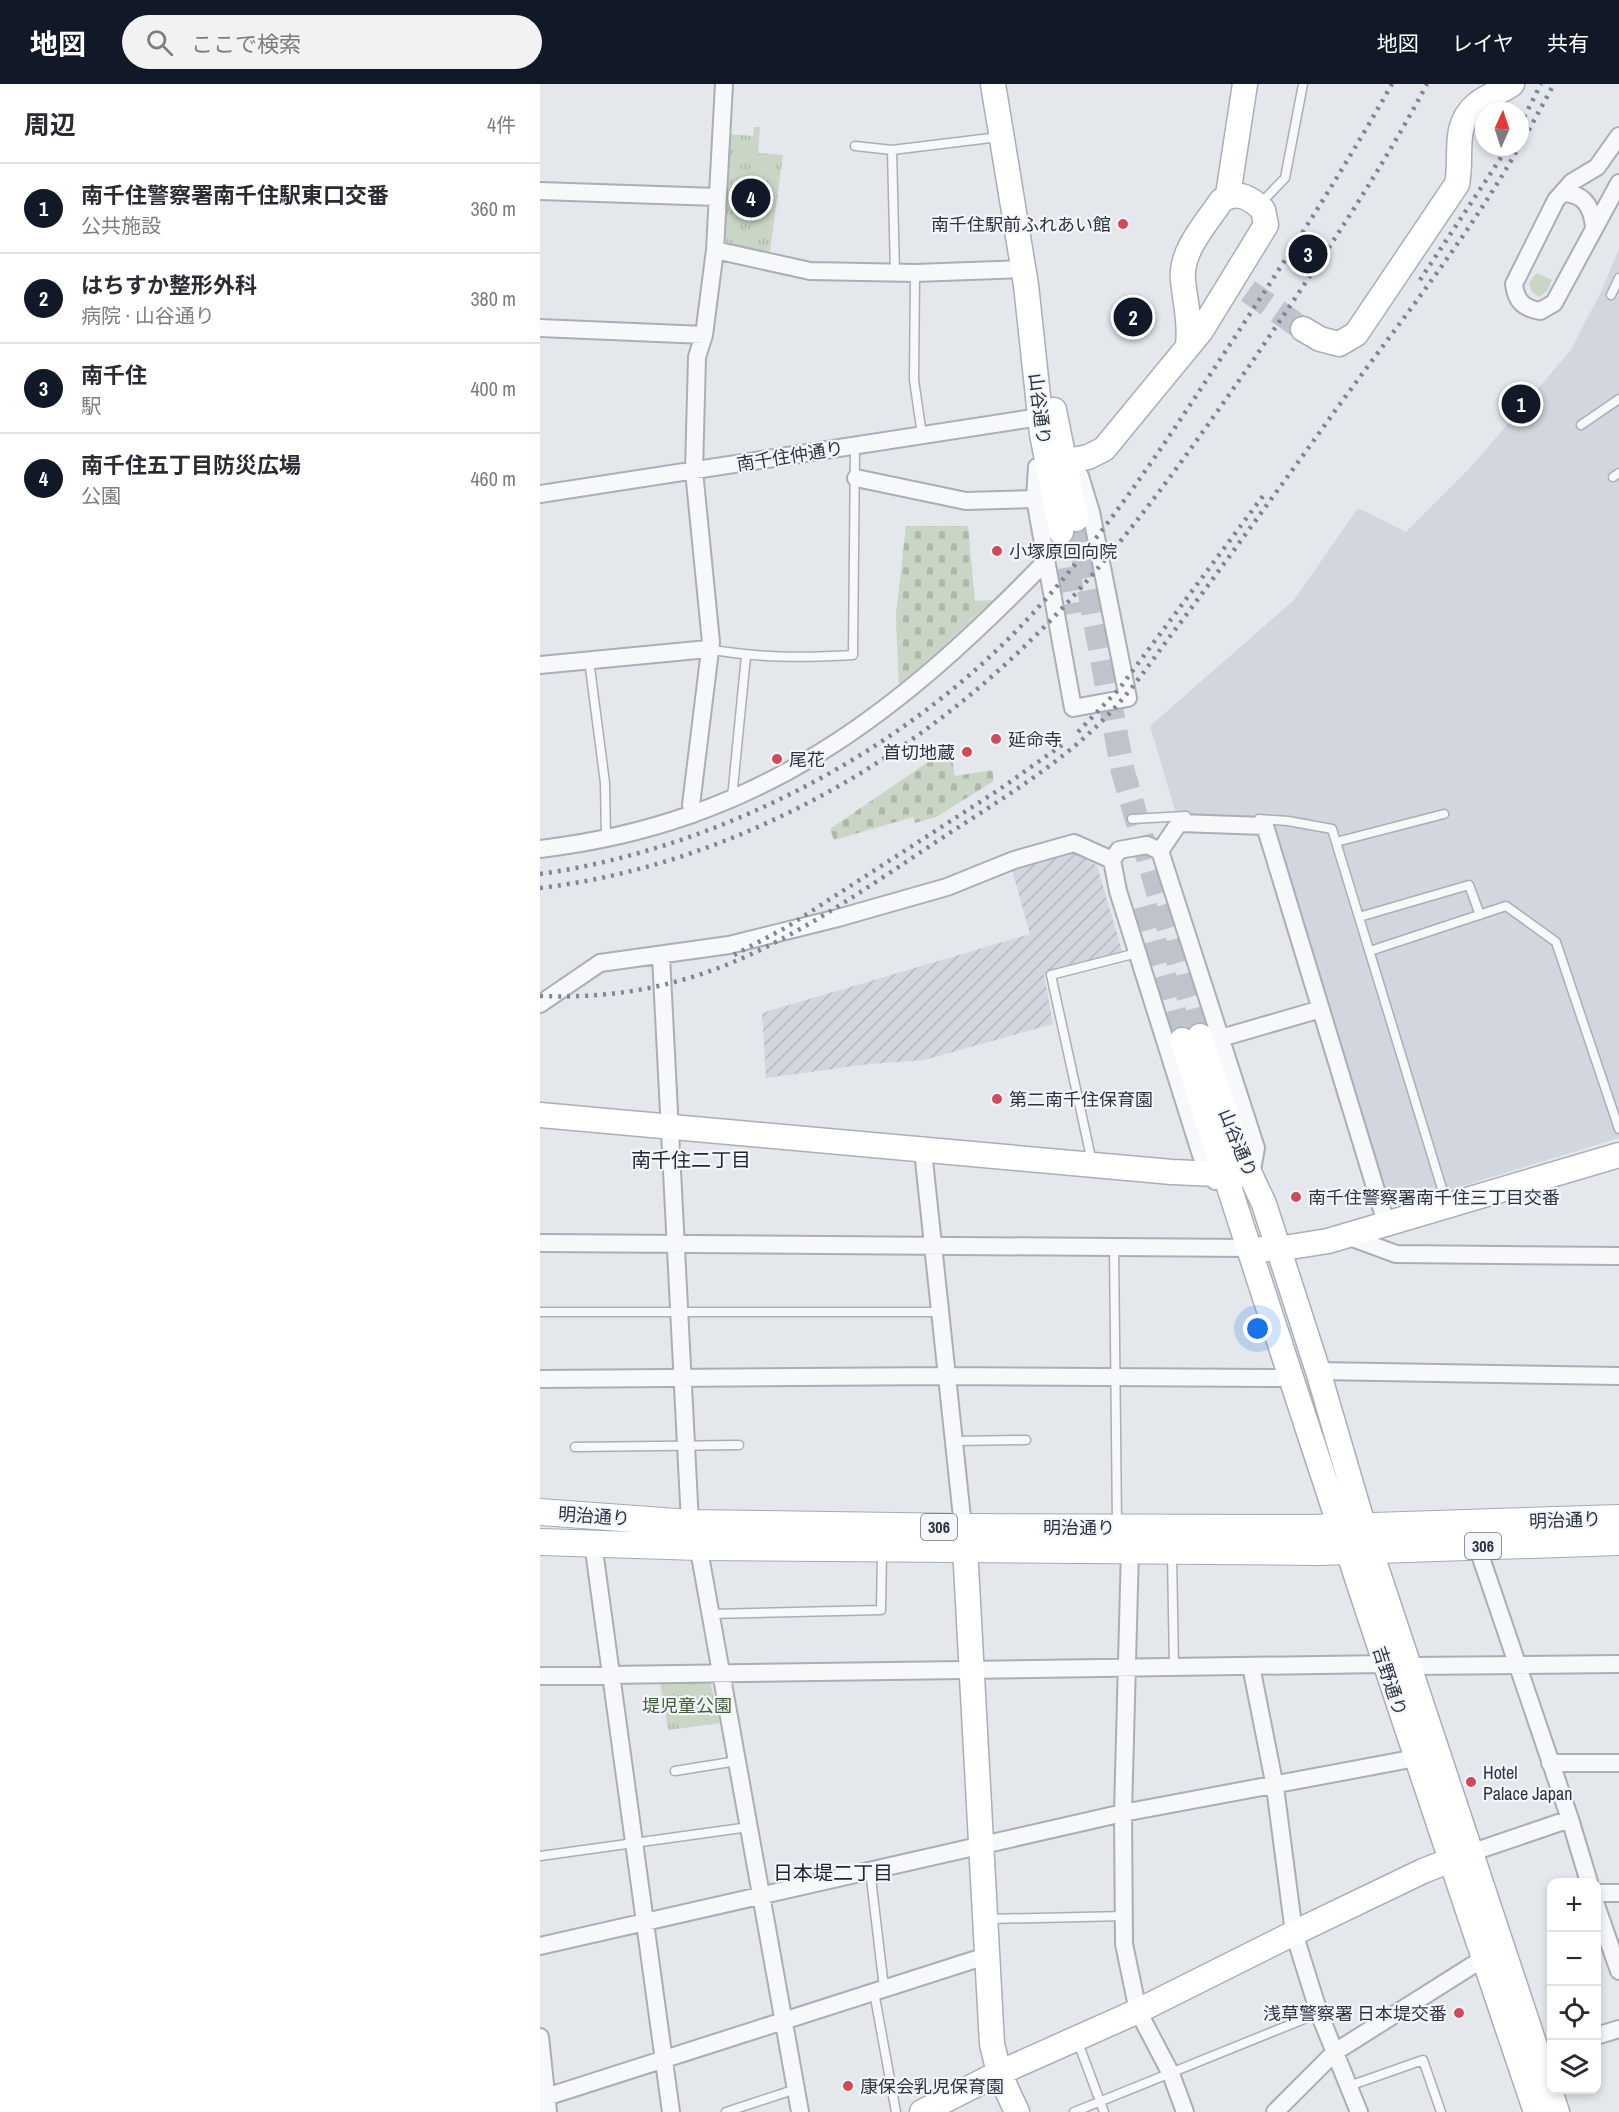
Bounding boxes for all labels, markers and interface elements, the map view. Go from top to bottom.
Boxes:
search box [122,15,542,69]
text: 地図 [30,25,86,63]
icon: search [143,26,176,59]
text: ここで検索 [191,29,301,59]
text: 地図 [1377,29,1419,58]
text: レイヤ [1452,29,1514,58]
text: 共有 [1547,29,1589,58]
north arrow [1475,102,1529,156]
text: 周辺 [24,107,76,142]
text: 4件 [487,111,516,138]
pin: 4 [732,176,770,220]
text: 南千住警察署南千住駅東口交番 [81,180,389,210]
text: 1 [39,195,48,222]
text: 360 m [470,195,516,222]
text: 公共施設 [81,212,161,239]
place label: 南千住駅前ふれあい館 [931,212,1111,237]
marker: 南千住駅前ふれあい館 [1116,217,1130,231]
pin: 3 [1288,232,1328,276]
text: はちすか整形外科 [81,270,257,300]
text: 2 [39,285,48,312]
text: 380 m [470,285,516,312]
pin: 2 [1114,294,1152,340]
text: 病院 · 山谷通り [81,302,215,329]
text: 南千住 [81,360,147,390]
street label: 山谷通り [1023,372,1057,446]
text: 3 [39,375,48,402]
text: 400 m [470,375,516,402]
pin: 1 [1502,382,1540,426]
text: 駅 [81,392,101,419]
street label: 南千住仲通り [735,435,845,477]
text: 南千住五丁目防災広場 [81,450,301,480]
text: 4 [39,465,48,492]
text: 460 m [470,465,516,492]
text: 公園 [81,482,121,509]
place label: 小塚原回向院 [1009,539,1117,564]
marker: 小塚原回向院 [990,544,1004,558]
place label: 延命寺 [1008,727,1062,752]
marker: 延命寺 [989,732,1003,746]
place label: 首切地蔵 [883,740,955,765]
marker: 首切地蔵 [960,745,974,759]
place label: 尾花 [789,747,825,772]
marker: 尾花 [770,752,784,766]
place label: 第二南千住保育園 [1009,1087,1153,1112]
marker: 第二南千住保育園 [990,1092,1004,1106]
street label: 山谷通り [1213,1105,1263,1181]
district label: 南千住二丁目 [631,1146,751,1173]
place label: 南千住警察署南千住三丁目交番 [1308,1185,1560,1210]
marker: 南千住警察署南千住三丁目交番 [1289,1190,1303,1204]
your location [1243,1314,1272,1343]
street label: 明治通り [557,1501,631,1531]
street label: 明治通り [1529,1506,1601,1534]
road number: 306 [921,1514,957,1540]
street label: 明治通り [1043,1515,1115,1540]
road number: 306 [1465,1533,1501,1559]
street label: 吉野通り [1367,1643,1413,1719]
park label: 堤児童公園 [642,1693,732,1718]
place label: Hotel Palace Japan [1483,1760,1572,1806]
marker: Hotel Palace Japan [1464,1775,1478,1789]
district label: 日本堤二丁目 [773,1859,893,1886]
map controls [1547,1878,1601,2094]
button: + [1547,1878,1601,1932]
button: − [1547,1932,1601,1986]
button: locate [1547,1986,1601,2040]
place label: 浅草警察署 日本堤交番 [1263,2001,1447,2026]
marker: 浅草警察署 日本堤交番 [1452,2006,1466,2020]
button: layers [1547,2040,1601,2094]
place label: 康保会乳児保育園 [860,2074,1004,2099]
marker: 康保会乳児保育園 [841,2079,855,2093]

